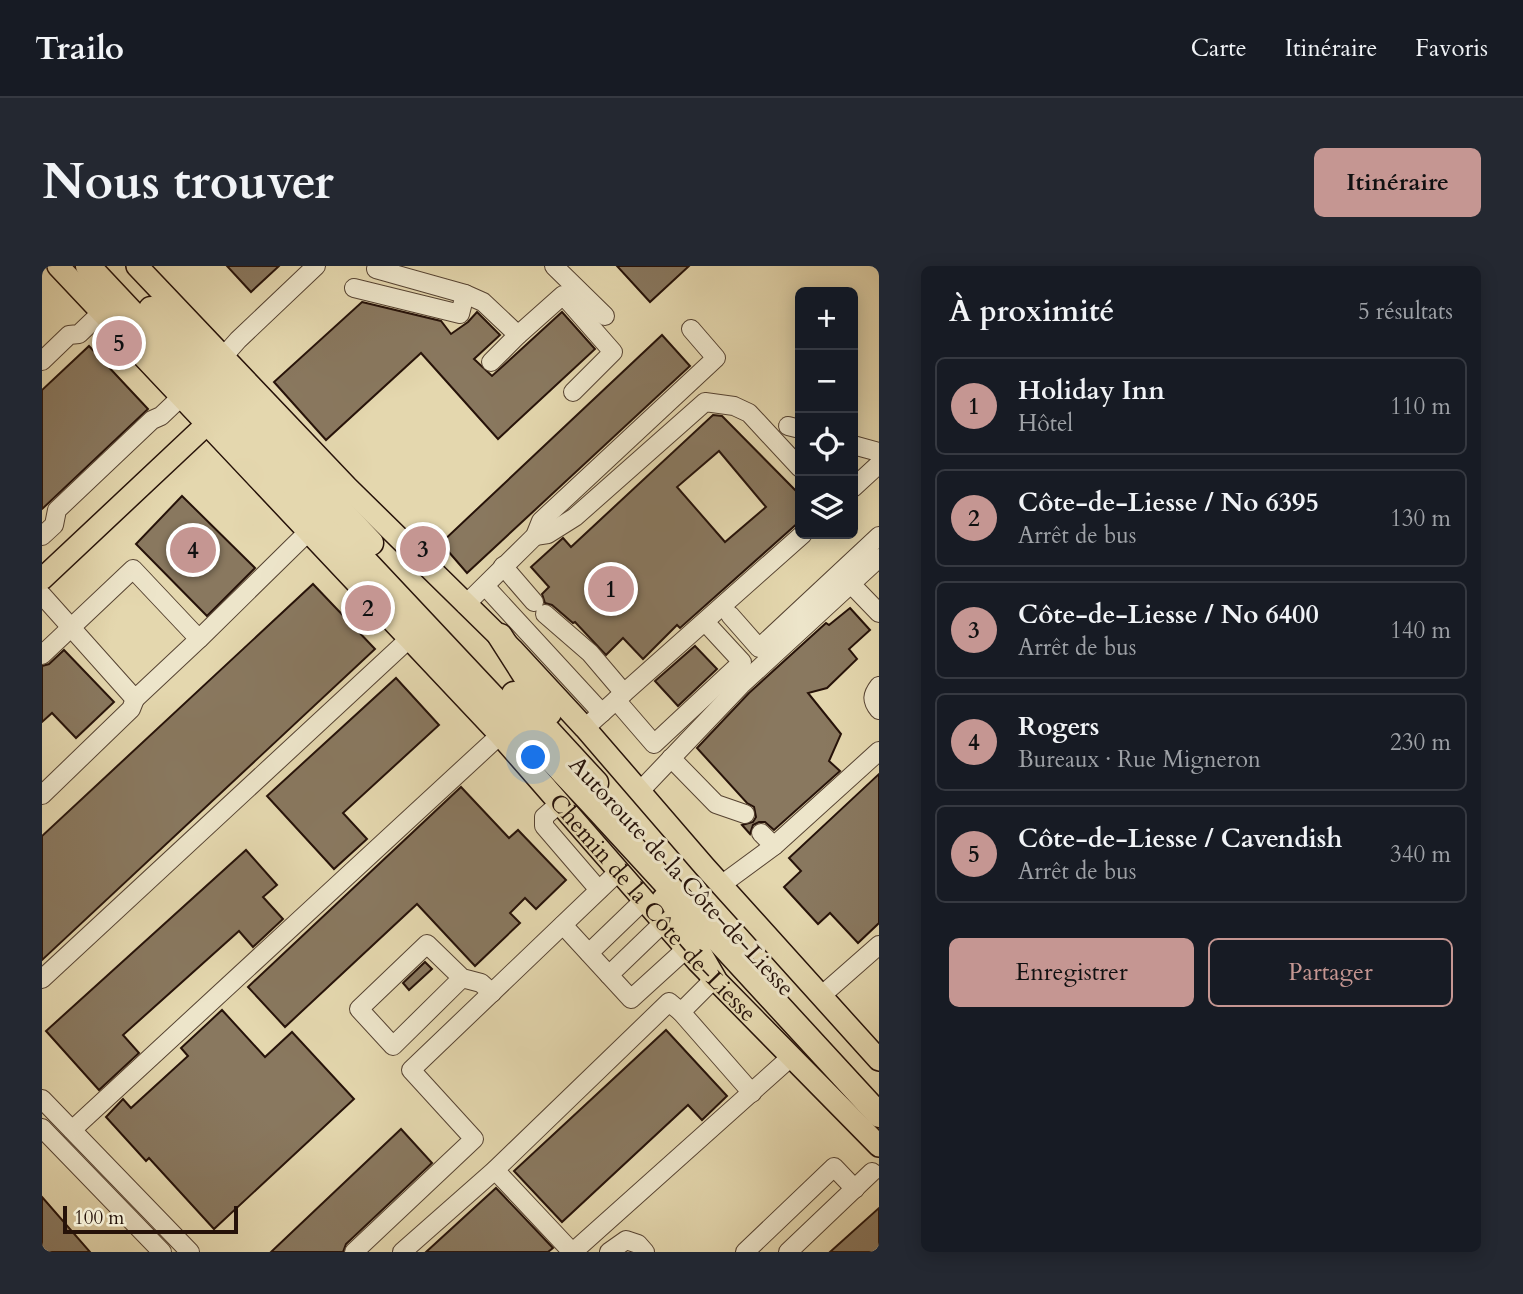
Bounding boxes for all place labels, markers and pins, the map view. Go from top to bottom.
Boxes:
pin: 5 [96,317,142,369]
pin: 3 [400,523,446,575]
pin: 4 [170,524,216,576]
pin: 1 [588,563,634,615]
pin: 2 [345,582,391,634]

